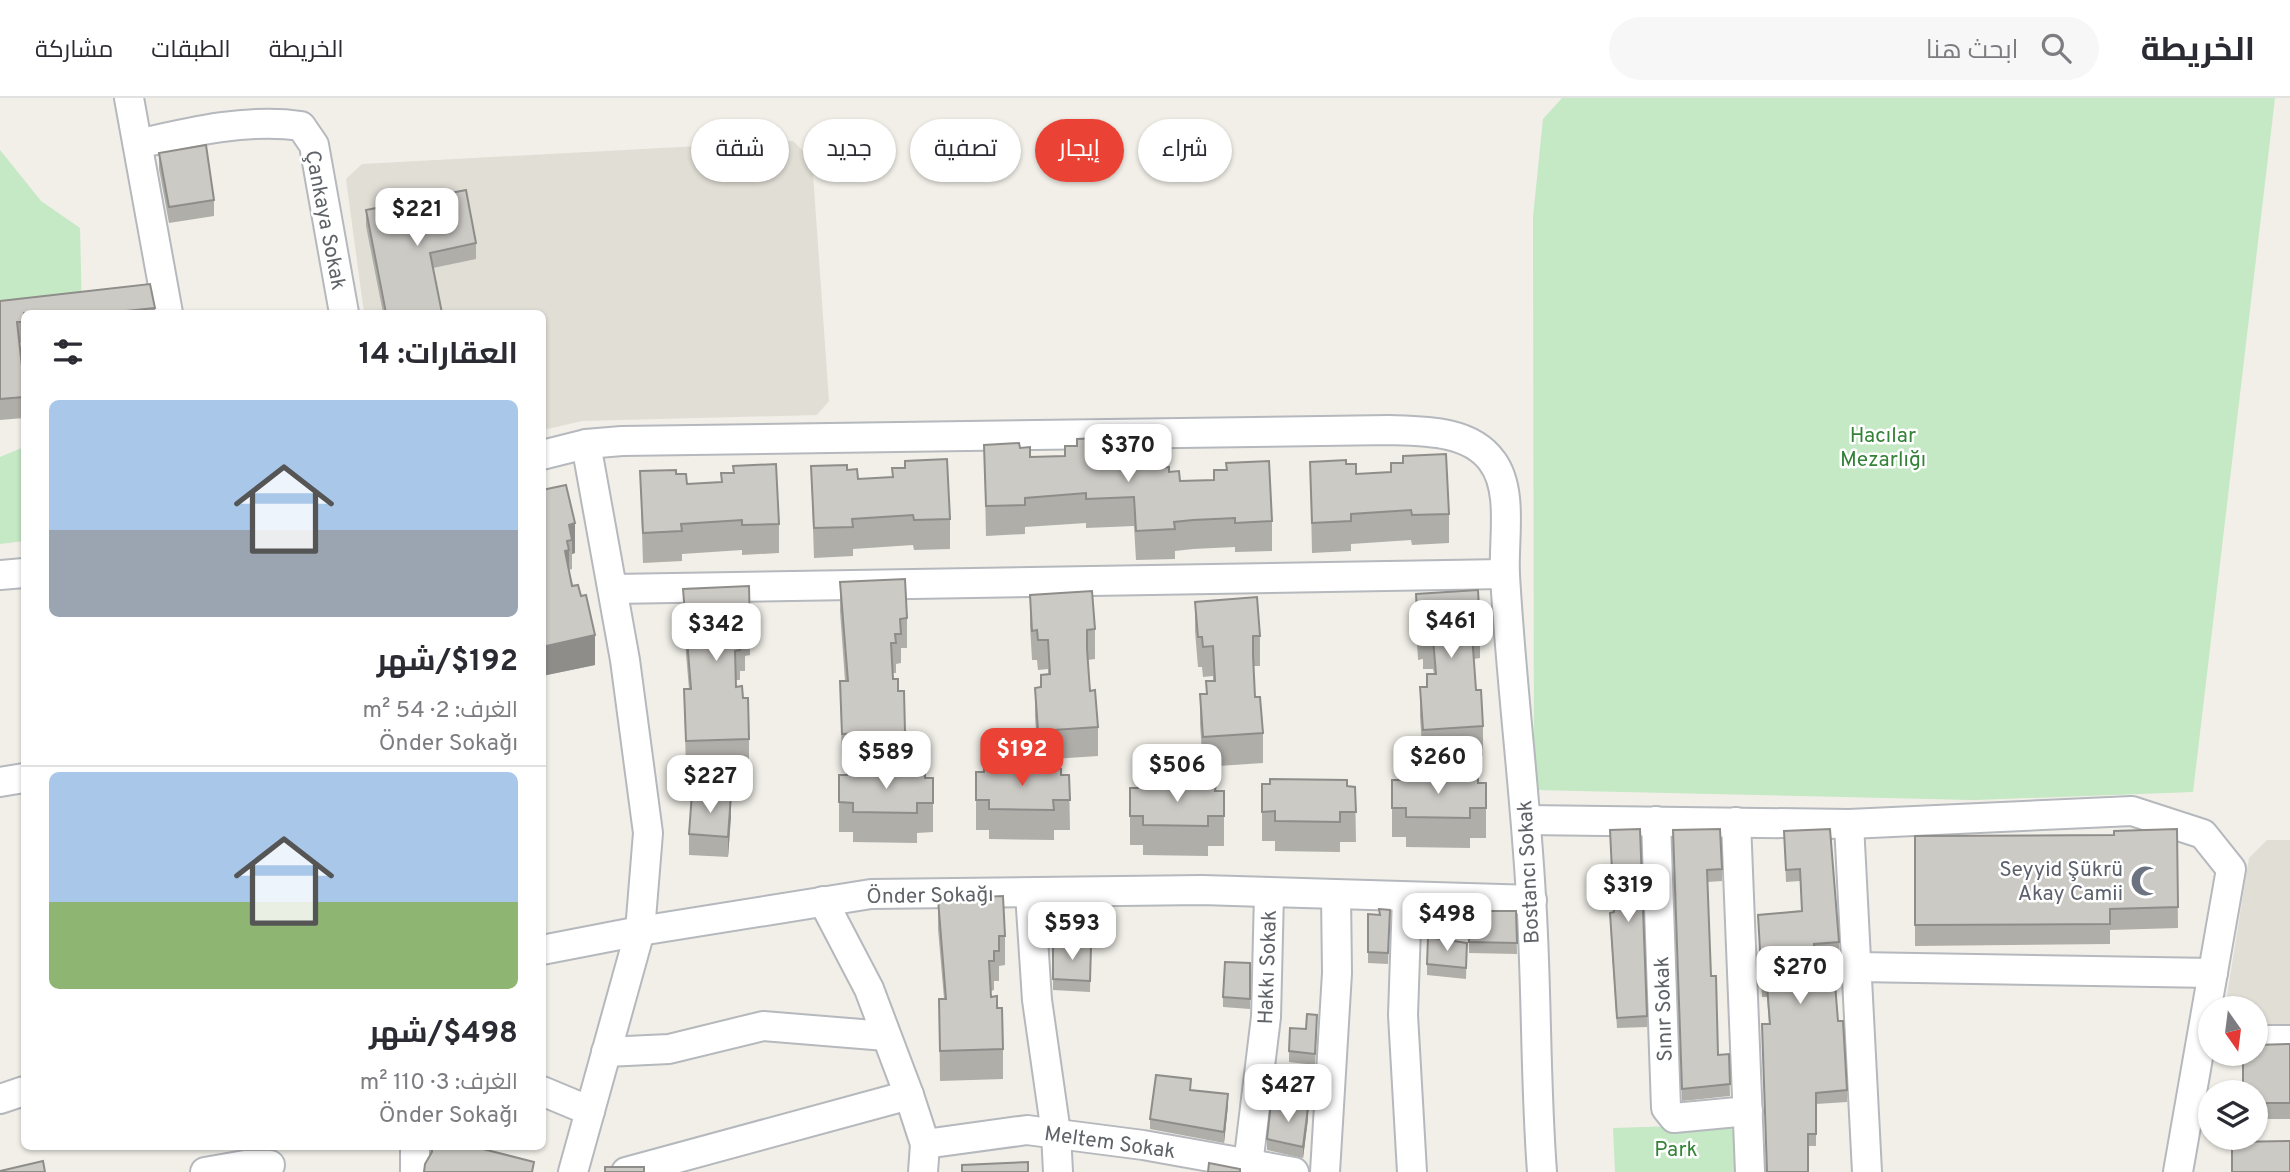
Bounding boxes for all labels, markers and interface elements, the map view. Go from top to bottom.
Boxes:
search box [1609,17,2099,80]
icon: search [2037,29,2075,67]
text: الخريطة [2141,31,2255,73]
text: ابحث هنا [1926,35,2019,68]
text: مشاركة [35,36,113,66]
text: الطبقات [151,36,231,66]
text: الخريطة [269,36,344,66]
chip: شقة [691,119,789,182]
chip: جديد [803,119,896,182]
chip: تصفية [910,119,1021,182]
chip: إيجار [1035,119,1124,182]
chip: شراء [1138,119,1232,182]
street label: Çankaya Sokak [298,148,351,292]
pin: $221 [376,188,458,248]
text: $221 [391,196,443,225]
icon: filters [49,333,87,371]
text: العقارات: 14 [359,337,518,374]
park label: Hacılar Mezarlığı [1840,423,1926,474]
pin: $370 [1087,424,1169,484]
text: $370 [1101,432,1155,461]
icon: home [221,446,347,572]
pin: $461 [1410,601,1492,660]
pin: $342 [675,603,757,663]
text: $461 [1425,608,1477,637]
text: $342 [688,611,744,640]
text: $192/شهر [377,644,518,681]
text: الغرف: 2 · 54 m² [362,697,518,726]
pin: $192 [981,728,1063,788]
text: Önder Sokağı [379,730,518,759]
pin: $589 [845,732,927,791]
text: $192 [996,736,1048,765]
pin: $260 [1397,736,1479,796]
text: $589 [858,739,914,768]
pin: $506 [1136,744,1218,804]
text: $260 [1409,744,1467,773]
text: $506 [1148,752,1206,781]
pin: $227 [669,756,751,815]
text: $227 [683,763,737,792]
street label: Bostancı Sokak [1512,799,1547,944]
icon: home [221,818,347,944]
place label: Seyyid Şükrü Akay Camii [1999,857,2123,908]
pin: $319 [1587,864,1669,924]
mosque icon: Seyyid Şükrü Akay Camii [2129,864,2163,898]
text: $319 [1603,872,1653,901]
street label: Önder Sokağı [866,882,994,911]
pin: $498 [1406,894,1488,953]
text: $498 [1418,901,1476,930]
pin: $593 [1031,902,1113,962]
street label: Hakkı Sokak [1253,909,1284,1025]
text: $593 [1044,910,1100,939]
pin: $270 [1759,946,1841,1006]
text: $270 [1772,954,1828,983]
street label: Sınır Sokak [1649,956,1680,1062]
north arrow [2198,996,2268,1066]
map controls [2198,996,2268,1150]
text: $498/شهر [369,1016,518,1053]
pin: $427 [1247,1065,1329,1124]
text: الغرف: 3 · 110 m² [360,1069,518,1098]
text: $427 [1261,1072,1315,1101]
button: layers [2198,1080,2268,1150]
text: Önder Sokağı [379,1102,518,1131]
street label: Meltem Sokak [1042,1121,1177,1166]
park label: Park [1654,1137,1698,1164]

